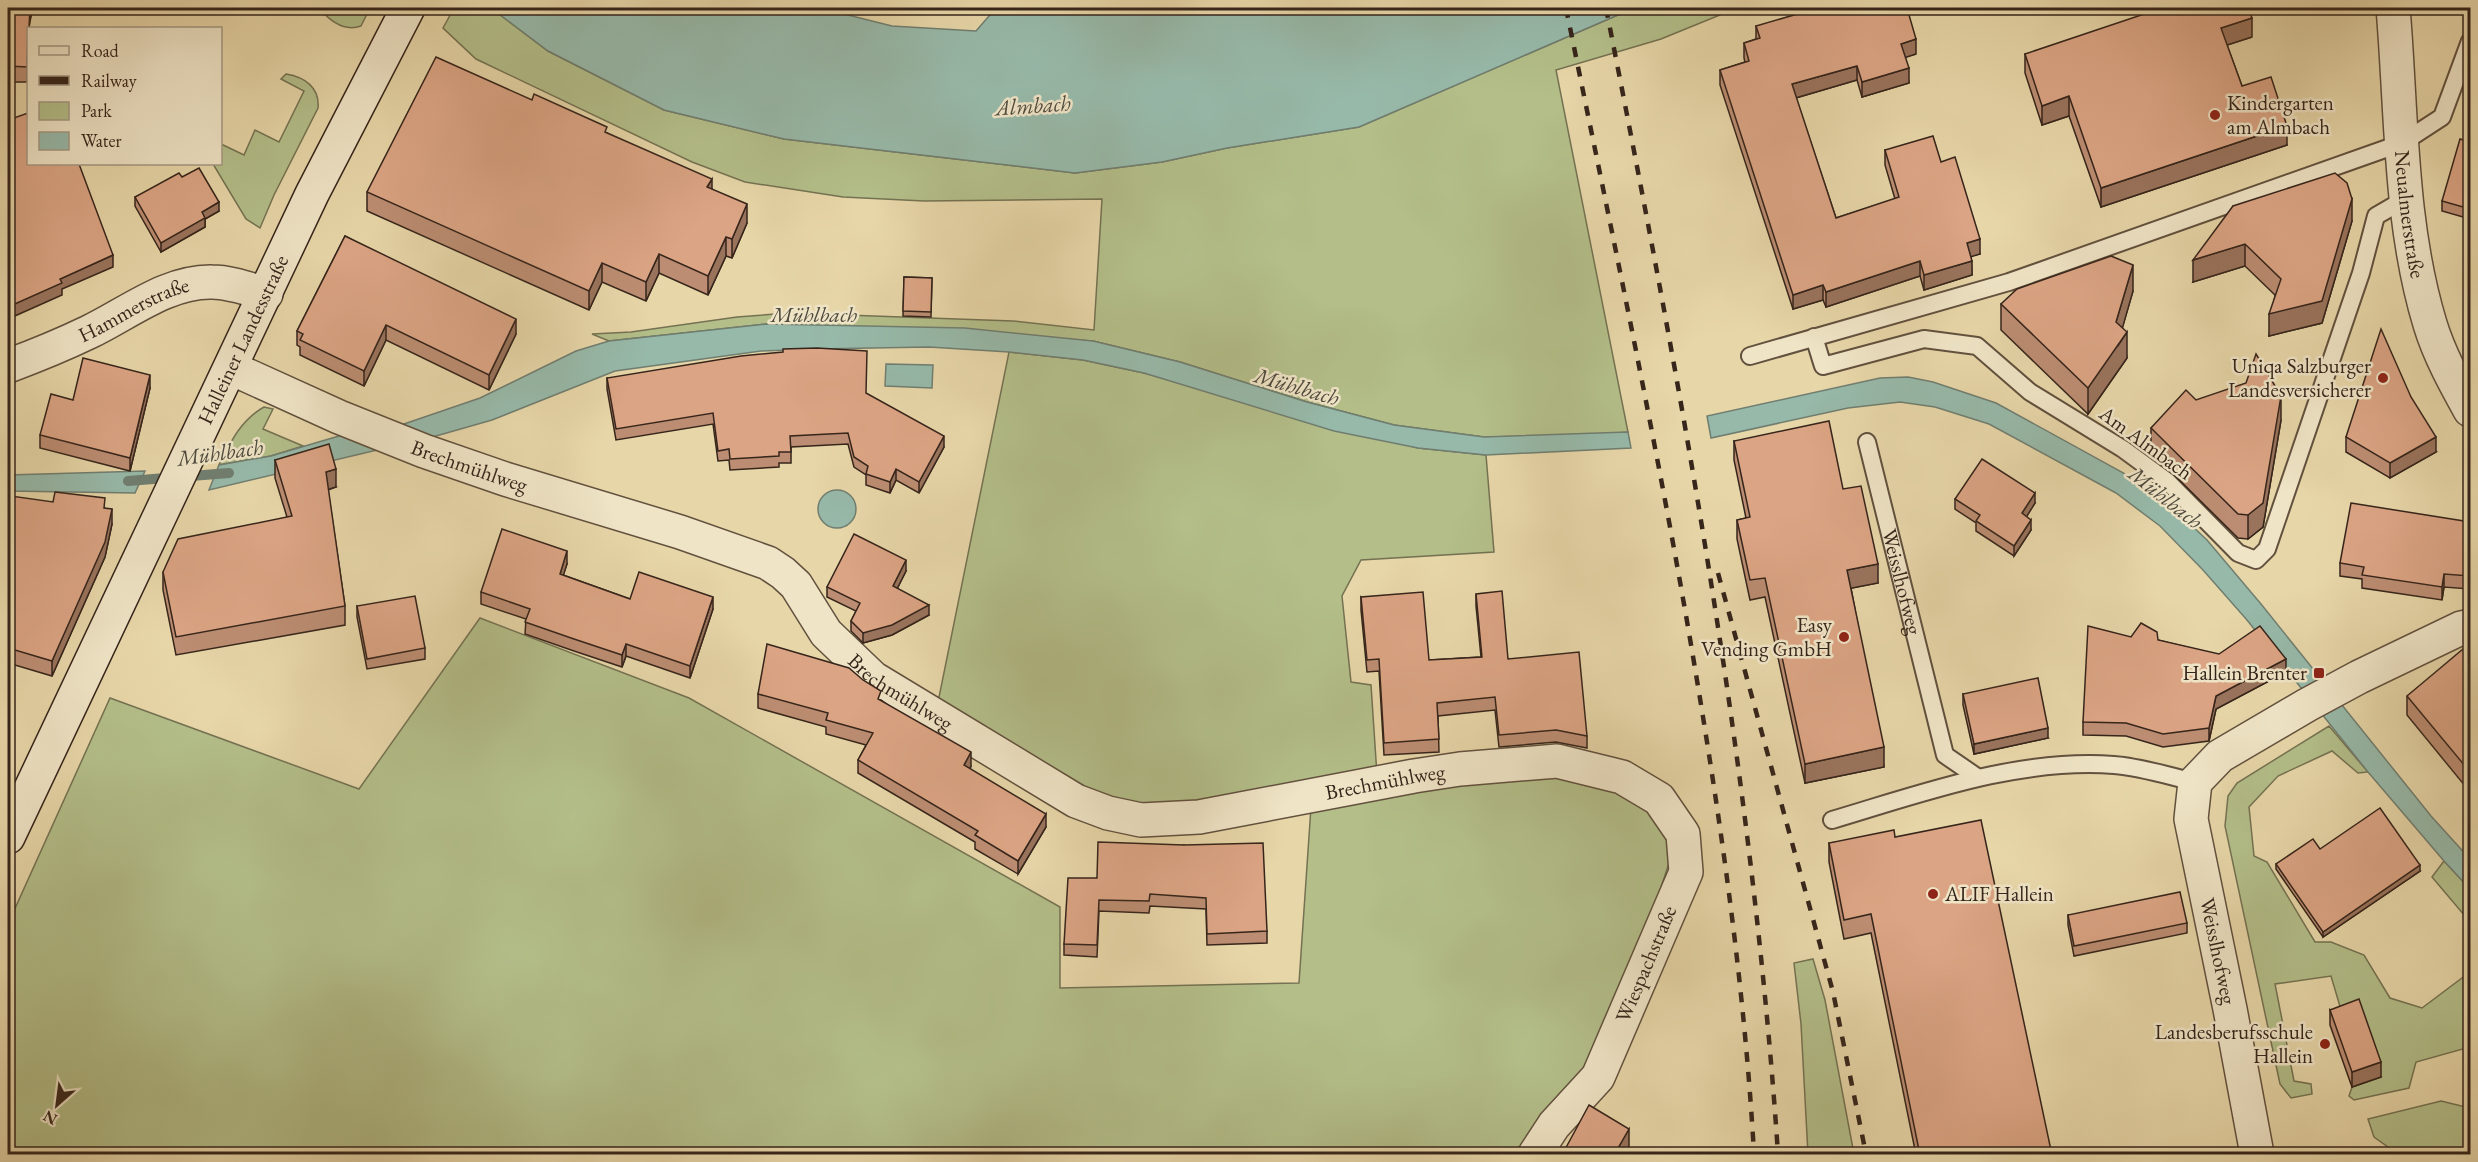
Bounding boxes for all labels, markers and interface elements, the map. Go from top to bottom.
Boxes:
legend [27,27,222,165]
text: Road [81,39,120,62]
text: Railway [81,69,137,92]
water label: Almbach [992,88,1072,123]
place label: Kindergarten am Almbach [2227,89,2334,140]
text: Park [81,99,112,122]
marker: Kindergarten am Almbach [2208,108,2222,122]
text: Water [81,129,122,152]
street label: Neualmerstraße [2389,149,2432,280]
street label: Halleiner Landesstraße [191,250,294,429]
street label: Hammerstraße [74,271,192,348]
water label: Mühlbach [769,300,858,329]
place label: Uniqa Salzburger Landesversicherer [2228,352,2371,403]
water label: Mühlbach [1249,360,1343,412]
marker: Uniqa Salzburger Landesversicherer [2376,371,2390,385]
street label: Am Almbach [2093,399,2199,486]
water label: Mühlbach [173,432,265,473]
street label: Brechmühlweg [407,433,532,498]
water label: Mühlbach [2121,458,2209,536]
street label: Weisslhofweg [1876,526,1929,638]
place label: Easy Vending GmbH [1701,611,1833,662]
marker: Easy Vending GmbH [1837,630,1851,644]
street label: Brechmühlweg [842,647,959,737]
place label: Hallein Brenter [2182,659,2307,686]
marker: Hallein Brenter [2312,666,2326,680]
street label: Brechmühlweg [1323,757,1447,806]
place label: ALIF Hallein [1944,880,2054,907]
marker: ALIF Hallein [1926,887,1940,901]
street label: Weisslhofweg [2194,895,2243,1007]
street label: Wiespachstraße [1609,901,1682,1026]
place label: Landesberufsschule Hallein [2155,1018,2313,1069]
marker: Landesberufsschule Hallein [2318,1037,2332,1051]
north arrow [27,1075,87,1135]
text: N [40,1105,61,1130]

